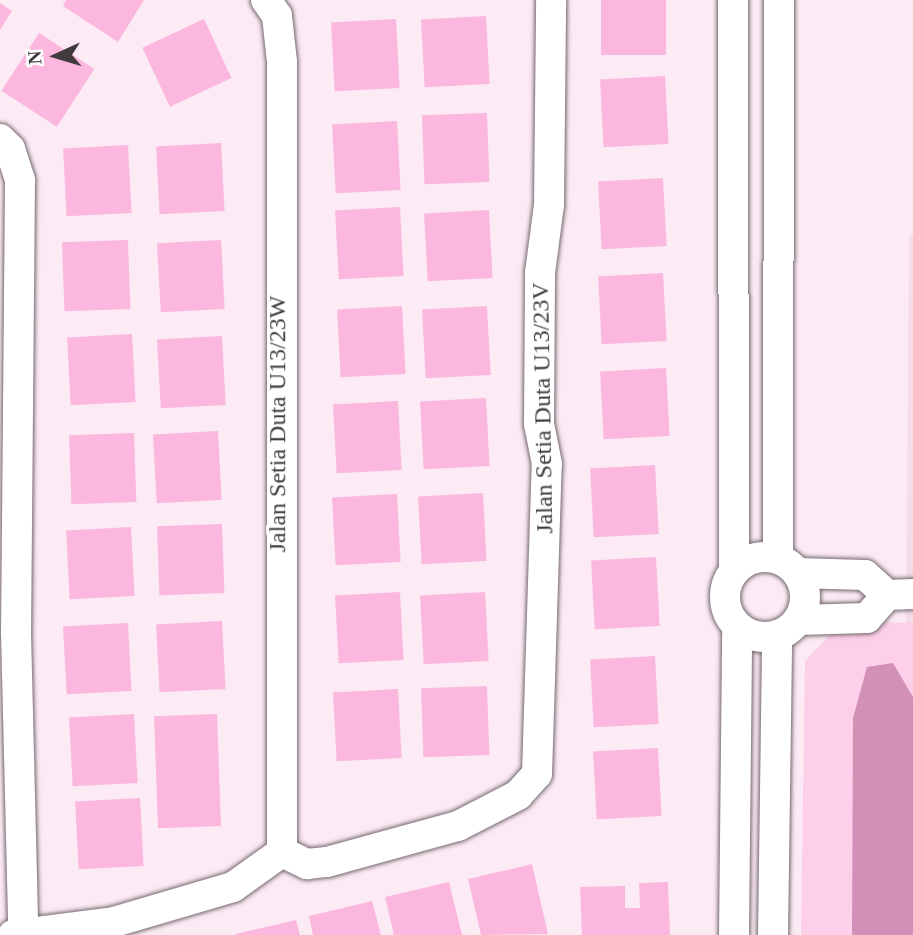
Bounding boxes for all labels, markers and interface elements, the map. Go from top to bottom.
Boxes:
north arrow [21,21,91,91]
text: N [24,50,46,65]
street label: Jalan Setia Duta U13/23V [526,282,560,534]
street label: Jalan Setia Duta U13/23W [264,296,292,552]

